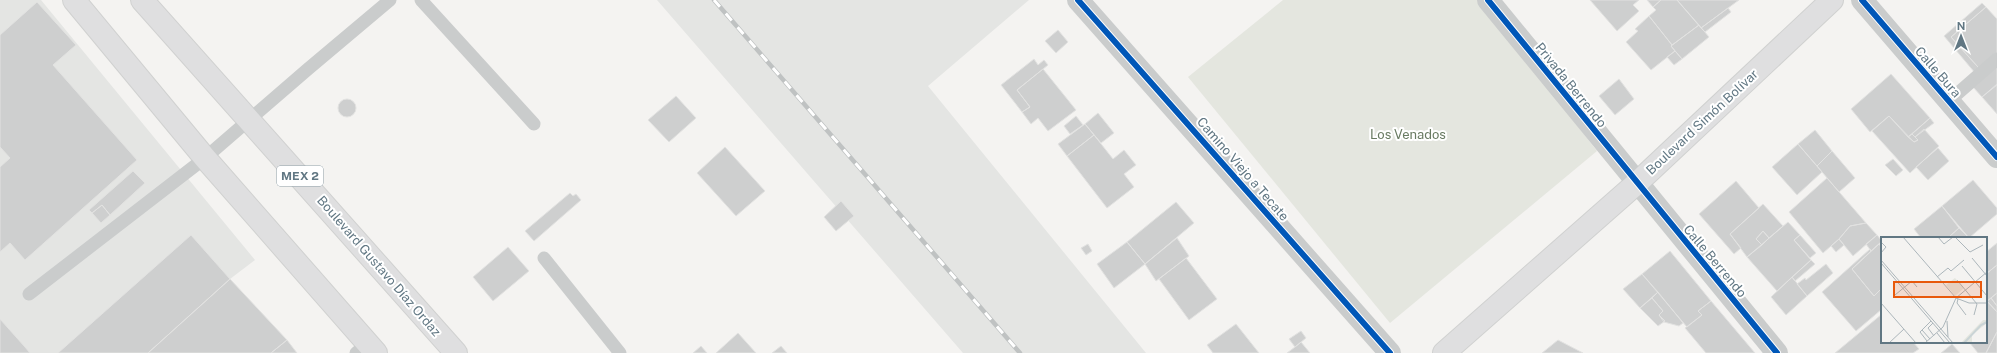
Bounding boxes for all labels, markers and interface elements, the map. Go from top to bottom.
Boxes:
north arrow [1941,16,1981,56]
text: N [1957,20,1965,32]
street label: Privada Berrendo [1532,40,1610,130]
street label: Calle Bura [1912,44,1964,100]
street label: Boulevard Simón Bolívar [1643,66,1761,178]
street label: Camino Viejo a Tecate [1194,114,1292,224]
park label: Los Venados [1370,127,1446,142]
road number: MEX 2 [277,166,323,186]
street label: Boulevard Gustavo Díaz Ordaz [314,193,444,339]
street label: Calle Berrendo [1680,222,1750,300]
inset map [1881,237,1987,343]

